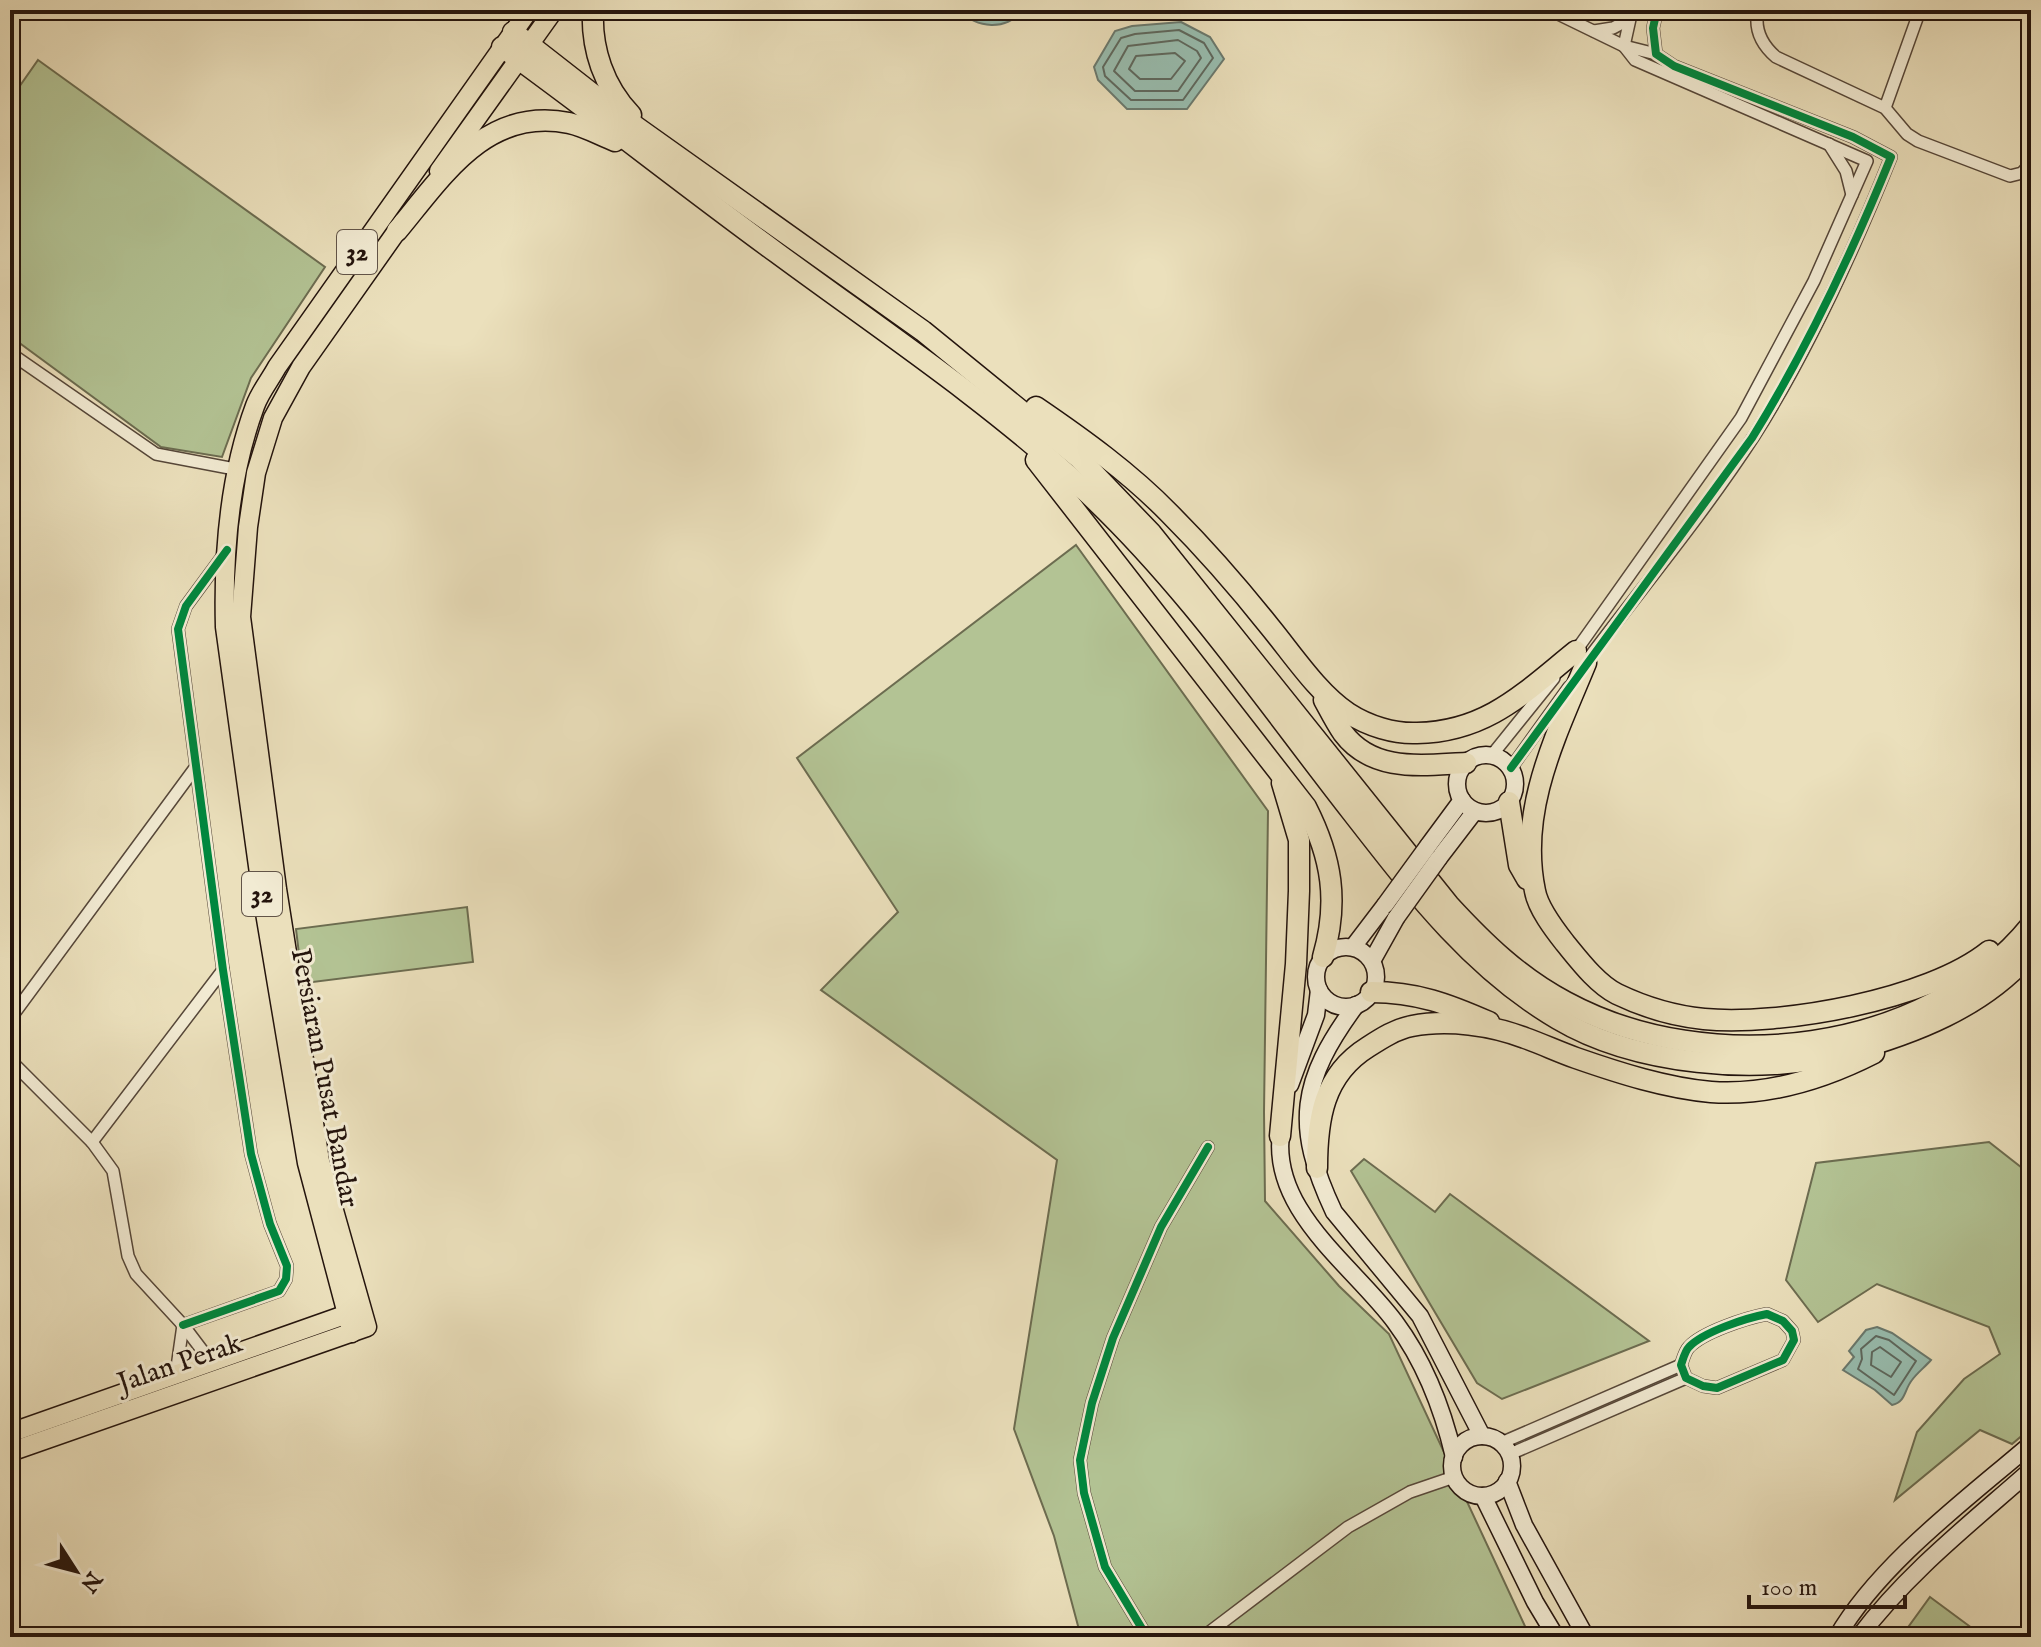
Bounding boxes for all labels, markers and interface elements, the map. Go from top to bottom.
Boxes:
road number: 32 [337,230,377,274]
road number: 32 [242,872,282,916]
street label: Persiaran Pusat Bandar [282,946,366,1210]
street label: Jalan Perak [110,1326,248,1403]
north arrow [36,1531,116,1611]
scale bar [1749,1559,1905,1609]
text: N [74,1565,108,1598]
text: 100 m [1761,1573,1817,1604]

